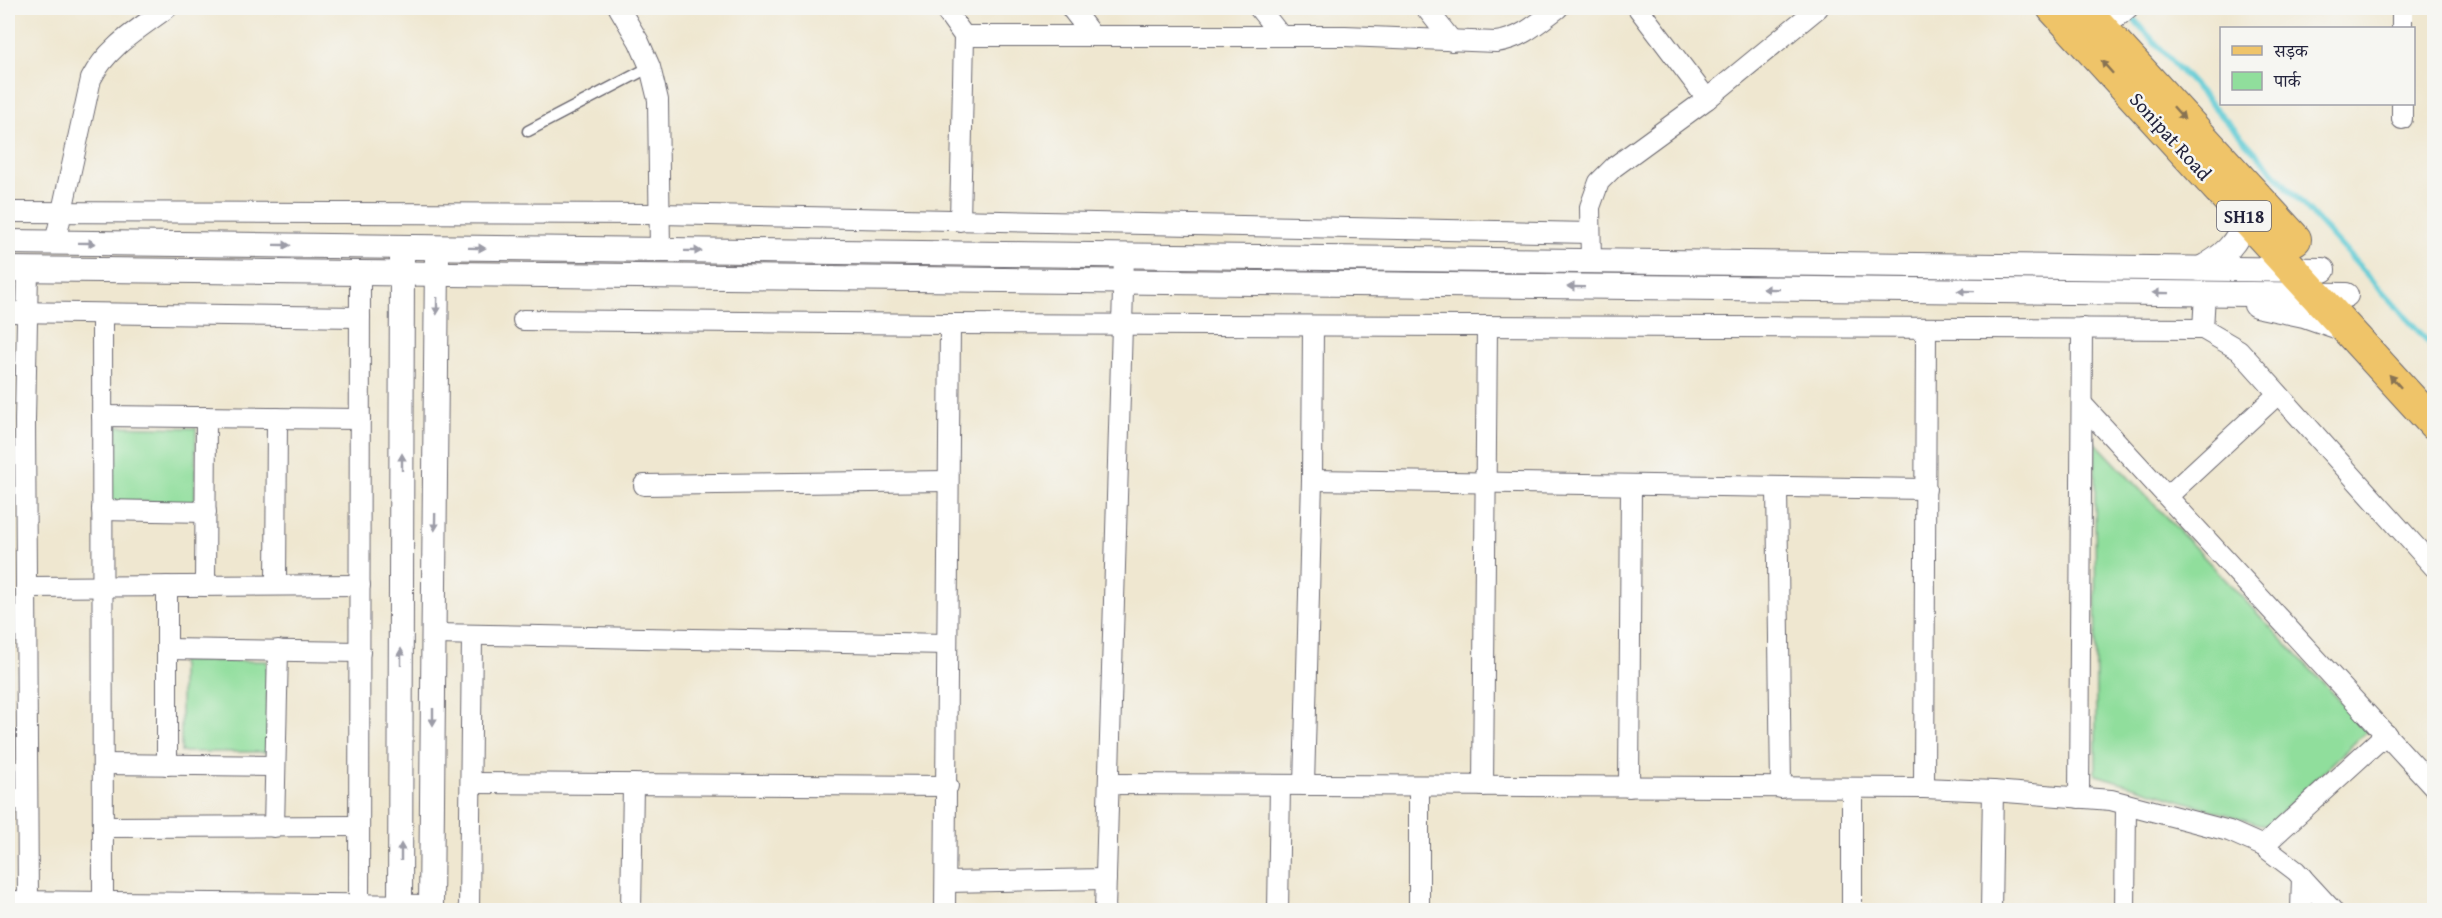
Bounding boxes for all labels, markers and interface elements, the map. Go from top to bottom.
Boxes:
legend [2220,27,2415,105]
text: सड़क [2273,37,2309,64]
one-way arrow [2101,60,2114,75]
text: पार्क [2273,67,2302,94]
street label: Sonipat Road [2123,85,2219,187]
one-way arrow [2172,105,2186,120]
road number: SH18 [2217,201,2271,231]
one-way arrow [77,238,96,248]
one-way arrow [272,241,291,250]
one-way arrow [467,243,486,253]
one-way arrow [683,246,702,256]
one-way arrow [1567,282,1586,292]
one-way arrow [1762,284,1781,294]
one-way arrow [1957,286,1976,296]
one-way arrow [2152,288,2171,298]
one-way arrow [432,297,442,316]
one-way arrow [2389,374,2402,389]
one-way arrow [397,453,406,472]
one-way arrow [430,513,440,532]
one-way arrow [396,648,406,667]
one-way arrow [428,708,438,727]
one-way arrow [396,843,406,862]

